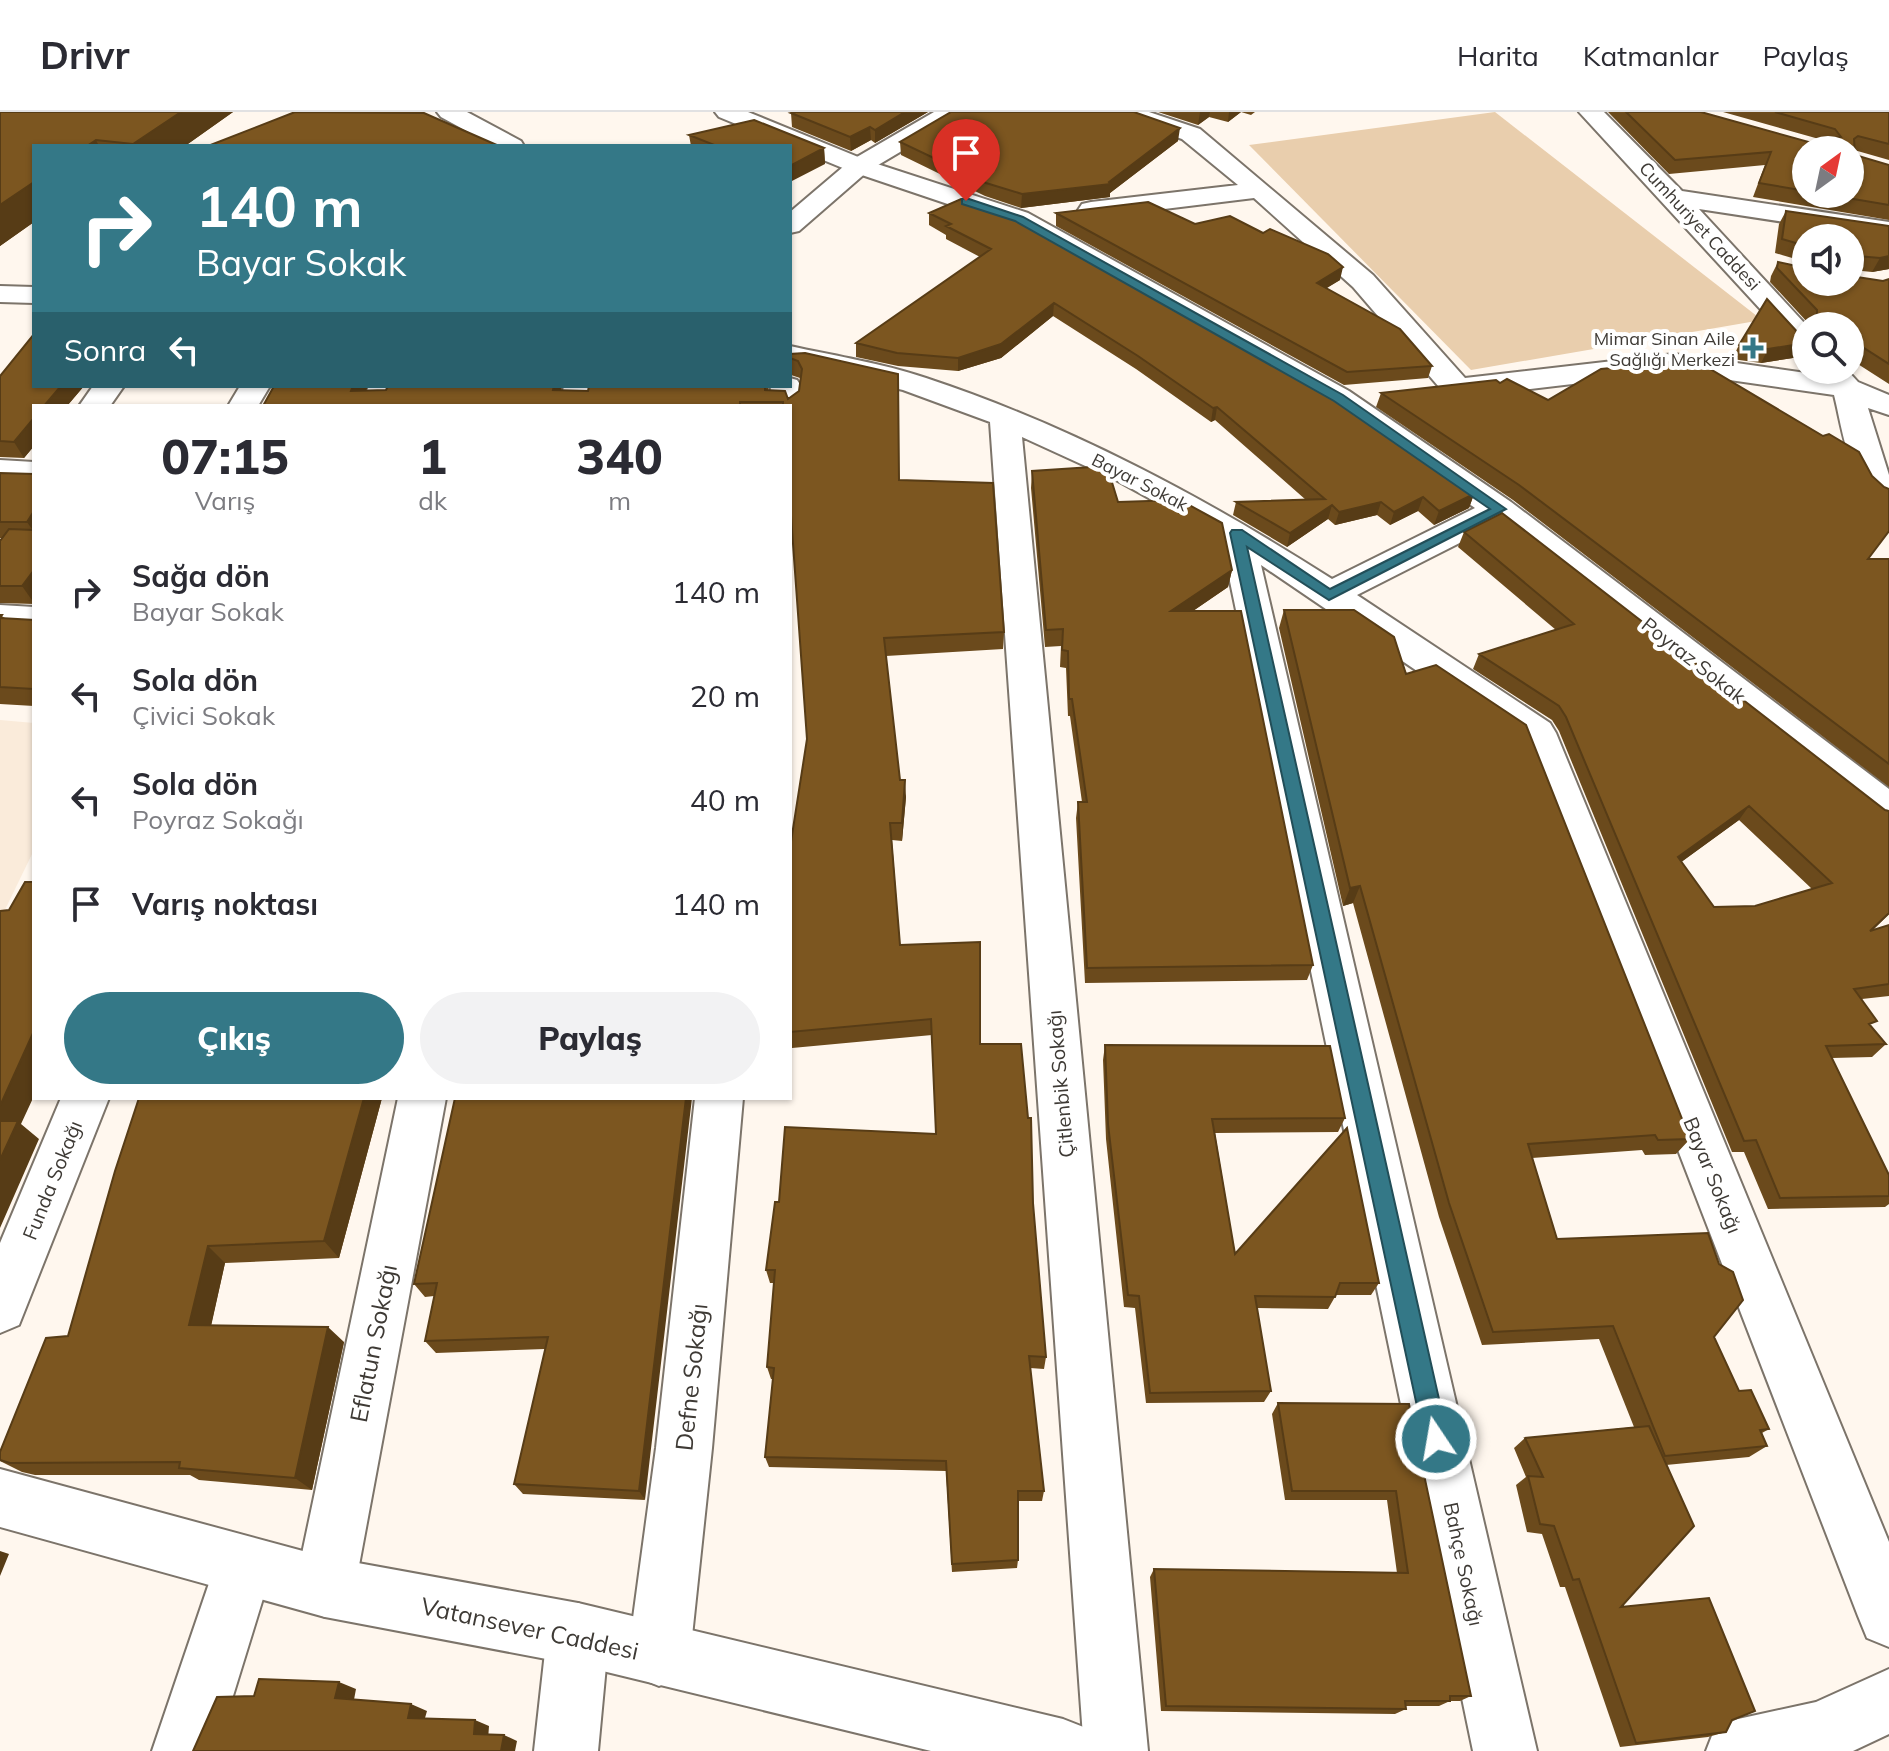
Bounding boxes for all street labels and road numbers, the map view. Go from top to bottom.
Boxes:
street label: Cumhuriyet Caddesi [1634,157,1766,295]
street label: Bayar Sokak [1088,448,1193,516]
street label: Poyraz Sokak [1637,611,1752,709]
street label: Çitlenbik Sokağı [1041,1009,1079,1159]
street label: Bayar Sokağı [1678,1113,1748,1237]
street label: Funda Sokağı [17,1117,87,1243]
street label: Eflatun Sokağı [343,1261,403,1425]
street label: Defne Sokağı [668,1302,714,1452]
street label: Bahçe Sokağı [1439,1500,1489,1628]
street label: Vatansever Caddesi [418,1590,642,1666]

